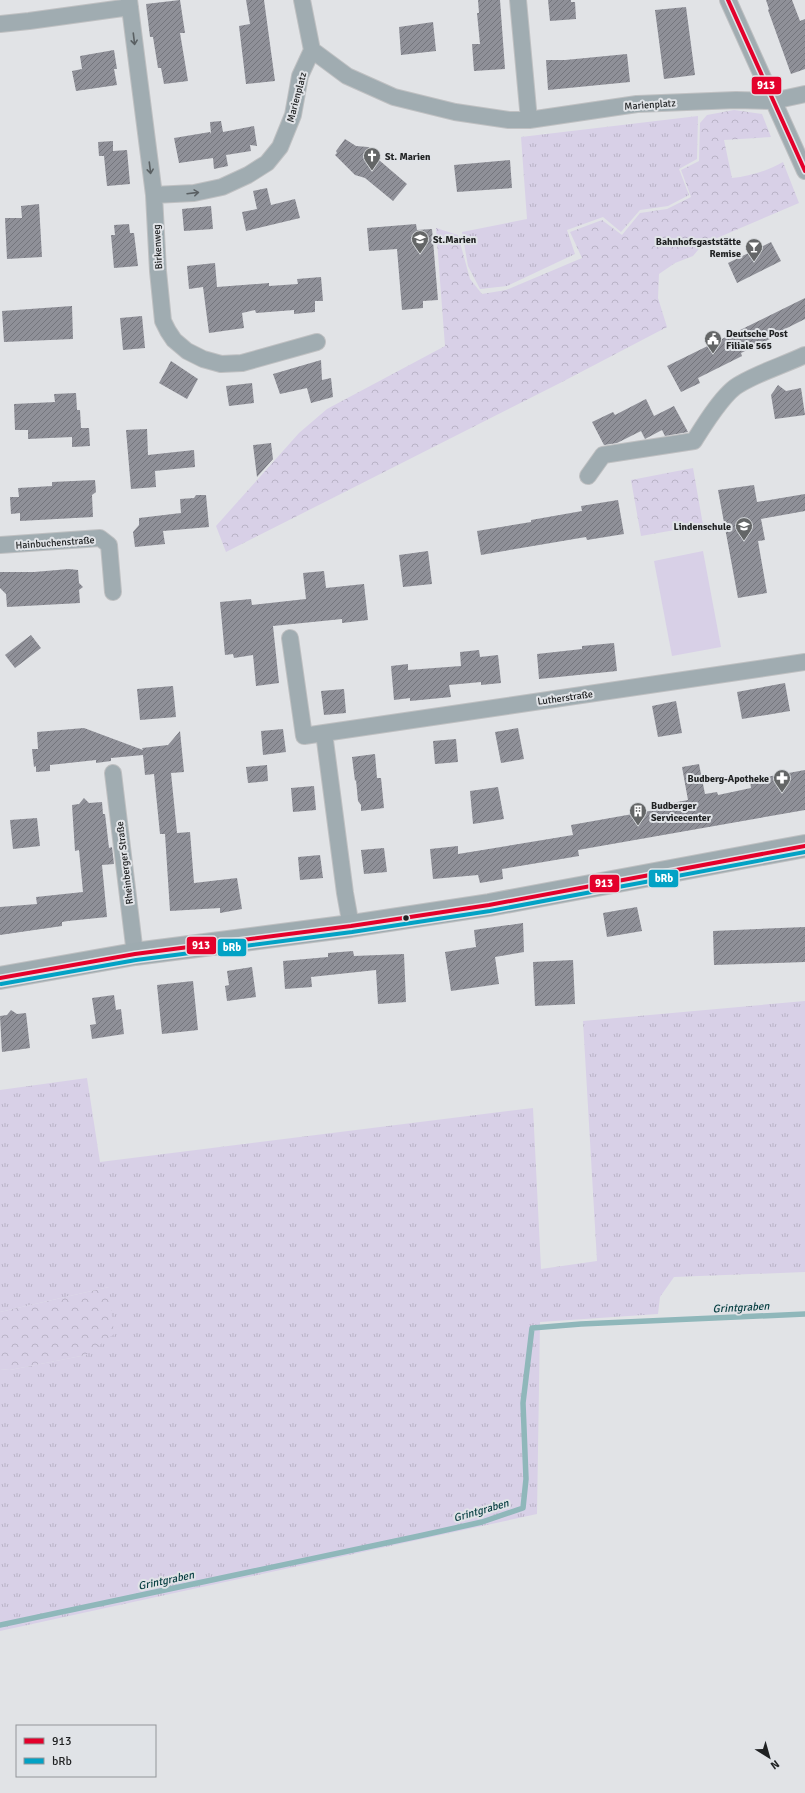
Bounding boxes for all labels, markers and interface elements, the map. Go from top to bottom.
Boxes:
one-way arrow [131,32,138,45]
street label: Marienplatz [285,70,310,124]
line badge: 913 [751,76,782,95]
text: 913 [757,79,775,92]
street label: Marienplatz [624,97,677,113]
church icon: St. Marien [362,146,382,171]
place label: St. Marien [385,151,431,163]
one-way arrow [147,161,154,174]
one-way arrow [186,189,199,196]
street label: Birkenweg [151,224,165,270]
school or university icon: St.Marien [410,229,430,254]
place label: St.Marien [433,234,477,246]
place label: Bahnhofsgaststätte Remise [656,236,741,260]
bar icon: Bahnhofsgaststätte Remise [744,237,764,262]
place label: Deutsche Post Filiale 565 [726,328,788,352]
public building icon: Deutsche Post Filiale 565 [703,329,723,354]
school or university icon: Lindenschule [734,516,754,541]
place label: Lindenschule [674,521,731,533]
street label: Hainbuchenstraße [15,534,95,552]
street label: Lutherstraße [537,688,594,708]
pharmacy icon: Budberg-Apotheke [772,768,792,793]
place label: Budberg-Apotheke [688,773,769,785]
place label: Budberger Servicecenter [651,800,711,824]
building icon: Budberger Servicecenter [628,801,648,826]
street label: Rheinberger Straße [114,821,136,905]
line badge: bRb [648,869,679,888]
text: bRb [655,872,673,885]
line badge: 913 [589,874,620,893]
text: 913 [595,877,613,890]
unlabelled marker [401,913,411,923]
line badge: 913 [186,936,217,955]
line badge: bRb [217,938,247,957]
text: 913 [192,939,210,952]
text: bRb [223,941,241,954]
water label: Grintgraben [712,1299,771,1315]
water label: Grintgraben [452,1496,511,1525]
water label: Grintgraben [137,1568,196,1593]
legend [16,1725,156,1777]
text: 913 [52,1734,71,1749]
north arrow [749,1737,789,1777]
text: bRb [52,1754,72,1769]
text: N [768,1757,782,1772]

